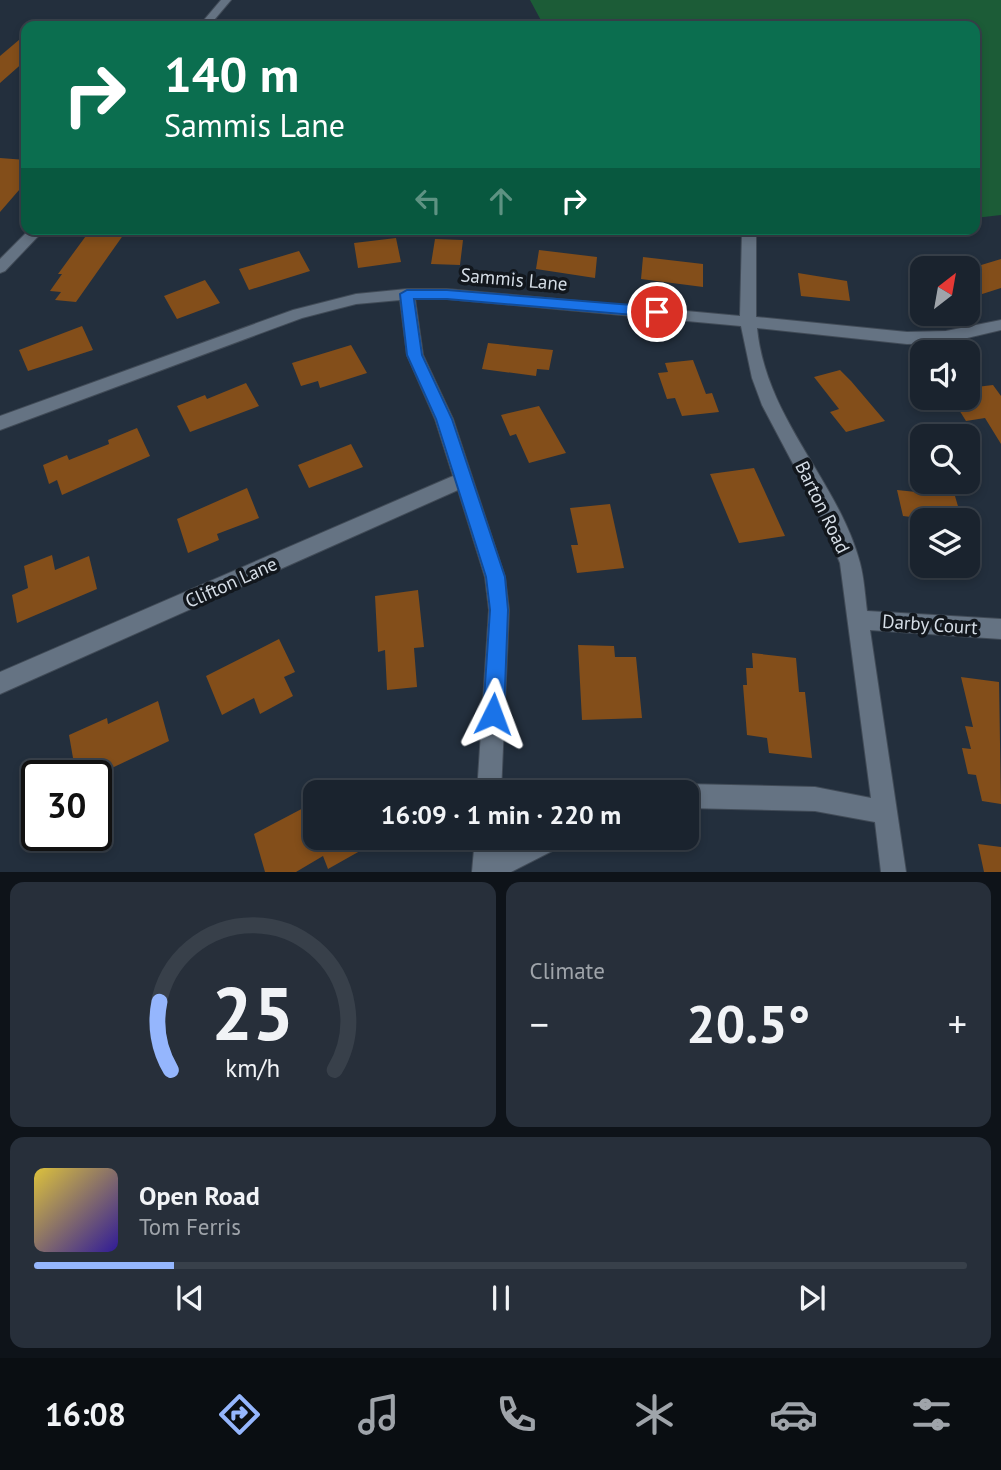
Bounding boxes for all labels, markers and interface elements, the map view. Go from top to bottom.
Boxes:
text: 140 m [164,42,299,106]
icon: right [49,49,140,140]
text: Sammis Lane [164,104,345,146]
icon: left [409,182,447,220]
icon: ahead [482,182,520,220]
icon: right [555,182,593,220]
north arrow [910,256,980,326]
map controls [910,256,980,578]
street label: Sammis Lane [459,262,569,296]
pin [627,282,687,342]
icon: arrive [638,293,676,331]
button: sound [910,340,980,410]
button: search [910,424,980,494]
street label: Barton Road [790,457,856,557]
button: layers [910,508,980,578]
street label: Clifton Lane [181,551,281,613]
street label: Darby Court [881,609,979,639]
position arrow [456,677,530,751]
speed limit sign: 30 [21,760,112,851]
text: 16:09 · 1 min · 220 m [381,798,621,831]
text: Climate [530,956,605,985]
text: 25 [211,967,294,1061]
text: 20.5° [686,990,810,1057]
text: − [530,999,549,1048]
text: + [948,999,967,1048]
text: km/h [225,1052,280,1084]
text: Open Road [139,1179,260,1212]
text: Tom Ferris [139,1212,241,1241]
icon: previous [171,1279,209,1317]
icon: pause [482,1279,520,1317]
icon: next [793,1279,831,1317]
icon: directions [215,1390,264,1439]
icon: music [354,1390,403,1439]
icon: phone [492,1390,541,1439]
icon: climate [630,1390,679,1439]
icon: car [769,1390,818,1439]
icon: filters [907,1390,956,1439]
text: 16:08 [45,1393,126,1435]

